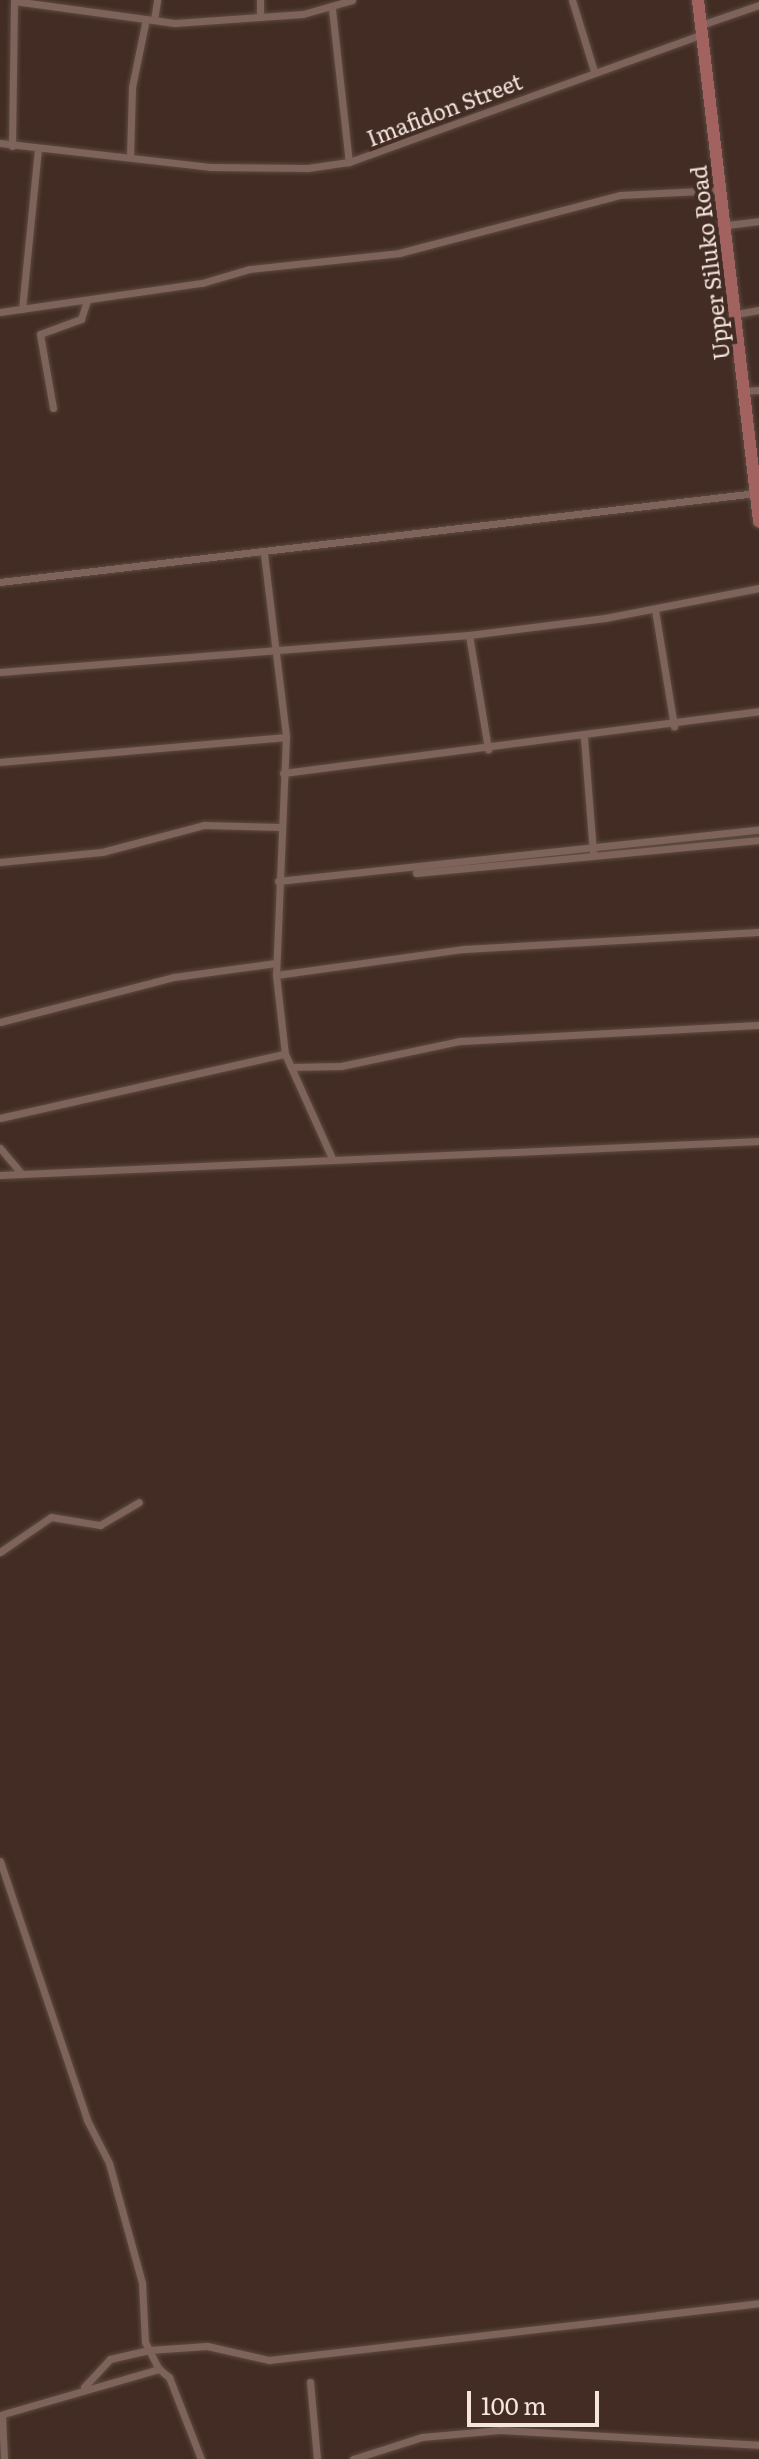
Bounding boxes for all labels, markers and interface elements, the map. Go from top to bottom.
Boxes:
street label: Imafidon Street [363,67,525,151]
street label: Upper Siluko Road [684,164,734,362]
scale bar [471,2375,603,2425]
text: 100 m [481,2387,547,2422]

